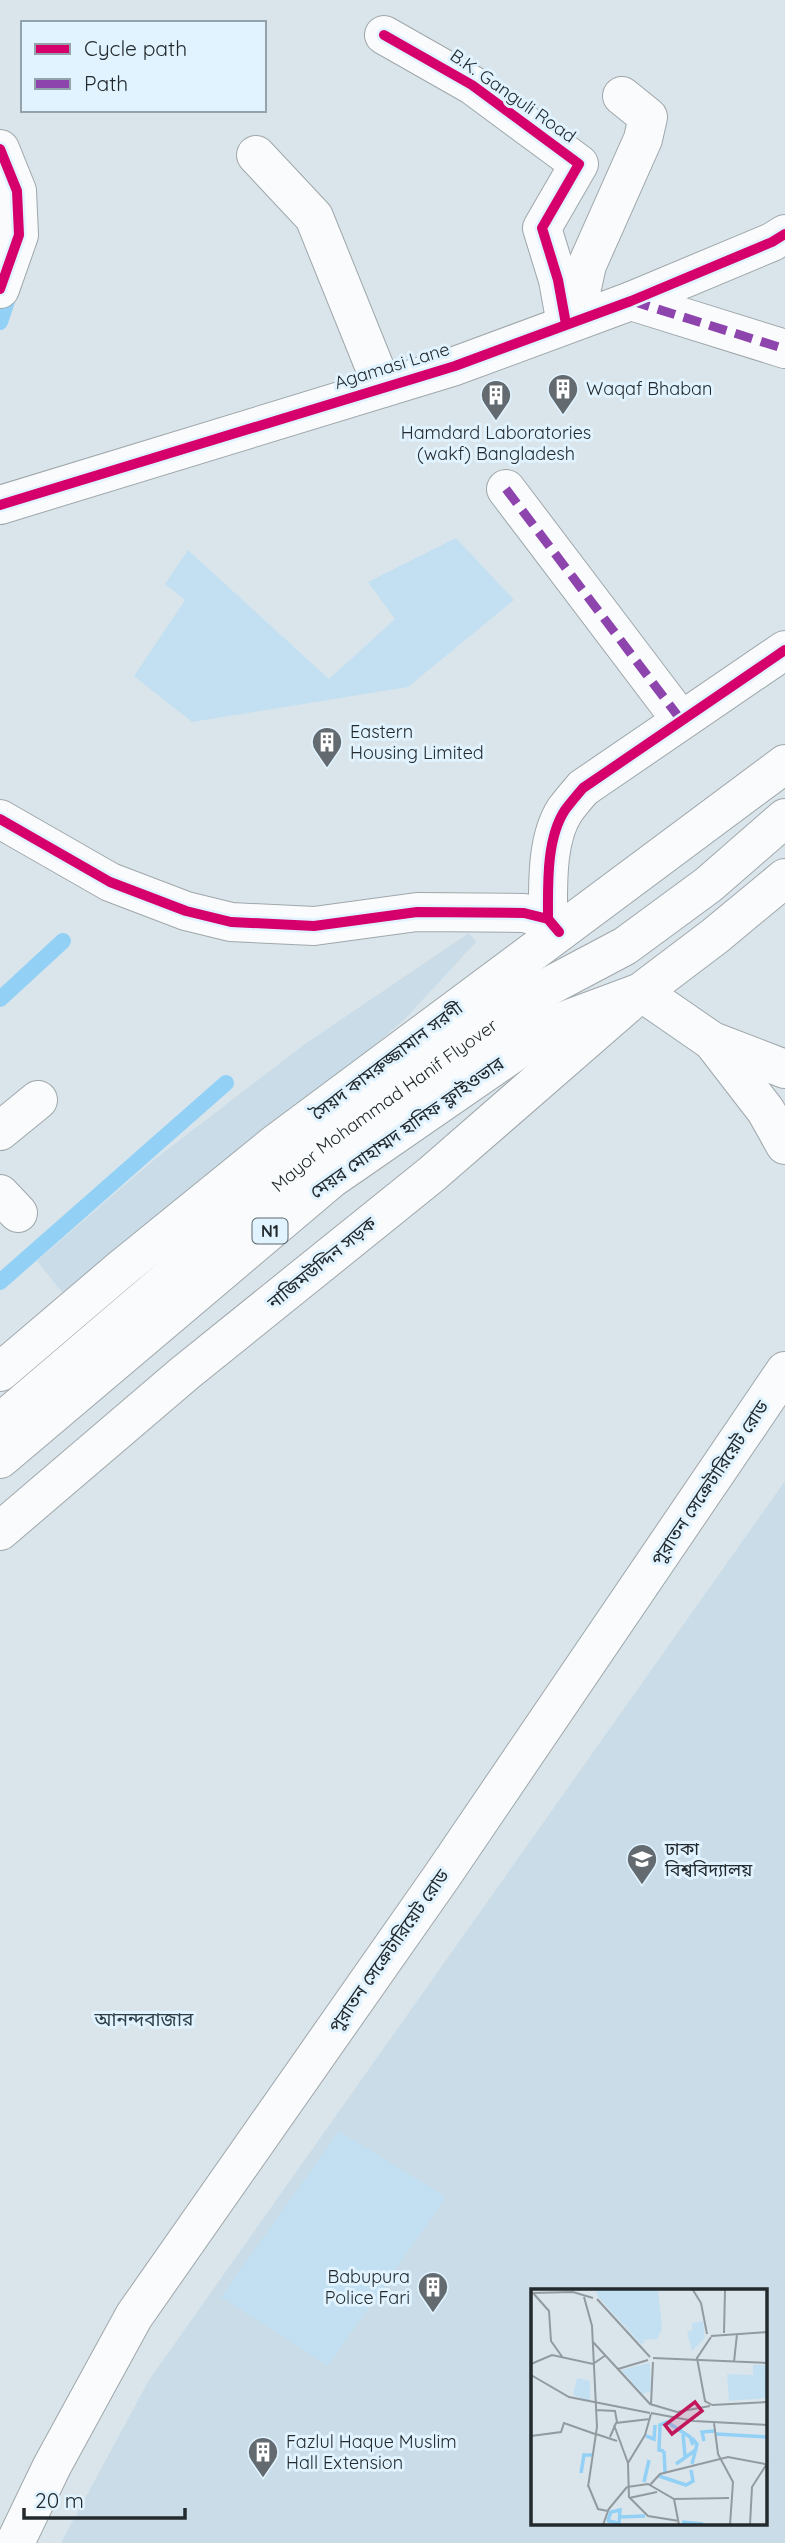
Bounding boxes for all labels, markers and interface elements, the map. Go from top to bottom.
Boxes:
legend [21,21,266,112]
text: Cycle path [84,35,187,61]
street label: B.K. Ganguli Road [446,44,581,148]
text: Path [84,70,128,96]
street label: Agamasi Lane [331,337,452,394]
building icon: Waqaf Bhaban [546,372,580,416]
place label: Waqaf Bhaban [586,377,712,400]
building icon: Hamdard Laboratories (wakf) Bangladesh [479,378,513,422]
place label: Hamdard Laboratories (wakf) Bangladesh [401,421,591,465]
place label: Eastern Housing Limited [350,720,484,764]
building icon: Eastern Housing Limited [310,725,344,769]
street label: সৈয়দ কামরুজ্জামান সরণী [306,996,467,1126]
street label: Mayor Mohammad Hanif Flyover [266,1013,502,1197]
street label: মেয়র মোহাম্মদ হানিফ ফ্লাইওভার [305,1052,508,1203]
street label: নাজিমউদ্দিন সড়ক [262,1211,381,1314]
road number: N1 [252,1218,288,1244]
street label: পুরাতন সেক্রেটারিয়েট রোড [646,1396,773,1570]
place label: ঢাকা বিশ্ববিদ্যালয় [664,1837,753,1881]
school or university icon: ঢাকা বিশ্ববিদ্যালয় [625,1842,659,1886]
street label: পুরাতন সেক্রেটারিয়েট রোড [323,1864,454,2037]
district label: আনন্দবাজার [94,2007,194,2031]
place label: Babupura Police Fari [325,2265,410,2309]
building icon: Babupura Police Fari [416,2270,450,2314]
inset map [531,2289,768,2526]
place label: Fazlul Haque Muslim Hall Extension [286,2430,457,2474]
building icon: Fazlul Haque Muslim Hall Extension [246,2435,280,2479]
scale bar [24,2476,186,2520]
text: 20 m [35,2487,84,2513]

